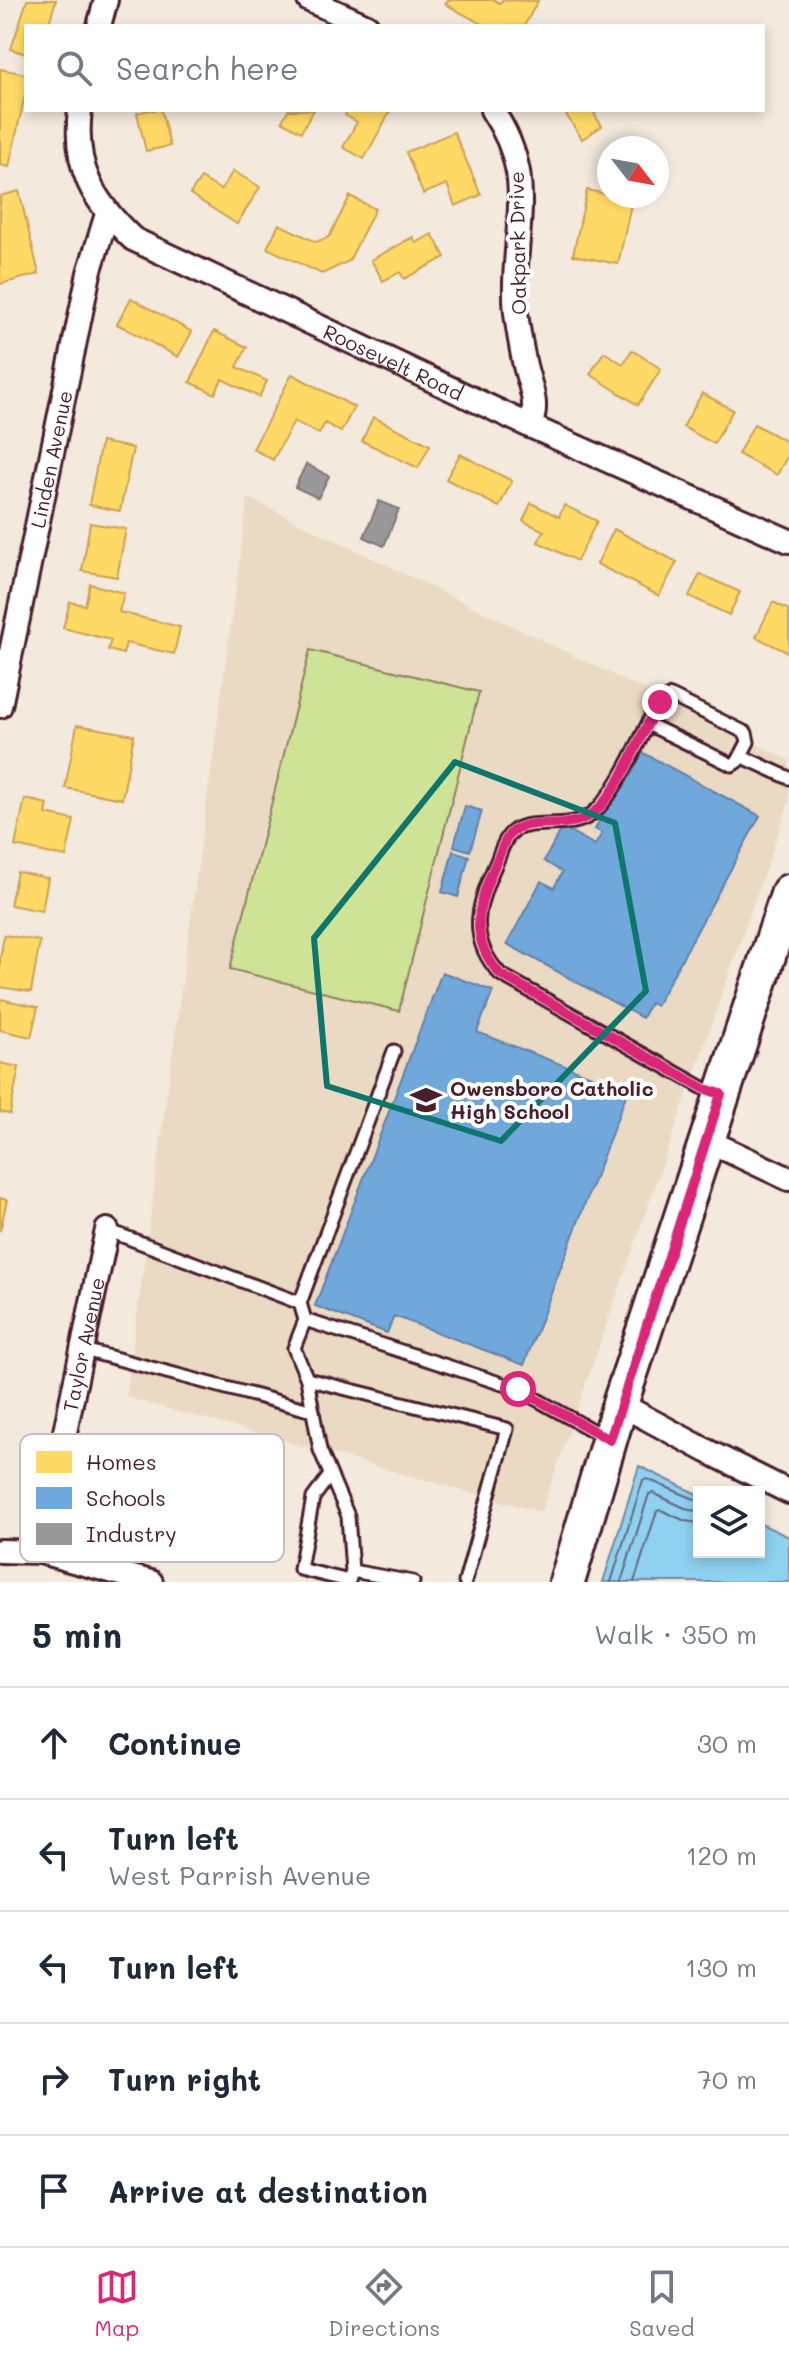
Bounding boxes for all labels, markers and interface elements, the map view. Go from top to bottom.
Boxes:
search box [24,24,765,112]
icon: search [52,46,96,90]
text: Search here [116,48,299,88]
north arrow [597,136,669,208]
street label: Oakpark Drive [503,171,531,315]
street label: Roosevelt Road [319,318,468,406]
street label: Linden Avenue [24,388,78,530]
route end [642,684,678,720]
place label: Owensboro Catholic High School [450,1075,654,1124]
school or university icon: Owensboro Catholic High School [409,1083,443,1117]
street label: Taylor Avenue [57,1275,110,1414]
route start [500,1371,536,1407]
legend [20,1434,284,1562]
text: Homes [86,1447,157,1476]
text: Schools [86,1483,166,1512]
map controls [693,1486,765,1558]
button: layers [693,1486,765,1558]
text: Industry [86,1519,177,1548]
text: 5 min [32,1612,122,1657]
text: Walk · 350 m [594,1617,757,1651]
icon: ahead [32,1721,76,1765]
text: Continue [108,1723,241,1763]
text: 30 m [697,1726,757,1760]
text: Turn left [108,1818,239,1858]
icon: left [32,1833,76,1877]
text: 120 m [686,1838,757,1872]
text: West Parrish Avenue [108,1858,371,1892]
icon: left [32,1945,76,1989]
text: Turn left [108,1947,239,1987]
text: 130 m [685,1950,757,1984]
icon: right [32,2057,76,2101]
text: Turn right [108,2059,261,2099]
text: 70 m [697,2062,757,2096]
icon: arrive [32,2169,76,2213]
text: Arrive at destination [108,2171,428,2211]
tab: Map [95,2265,139,2342]
tab: Directions [328,2265,440,2342]
tab: Saved [629,2265,694,2342]

